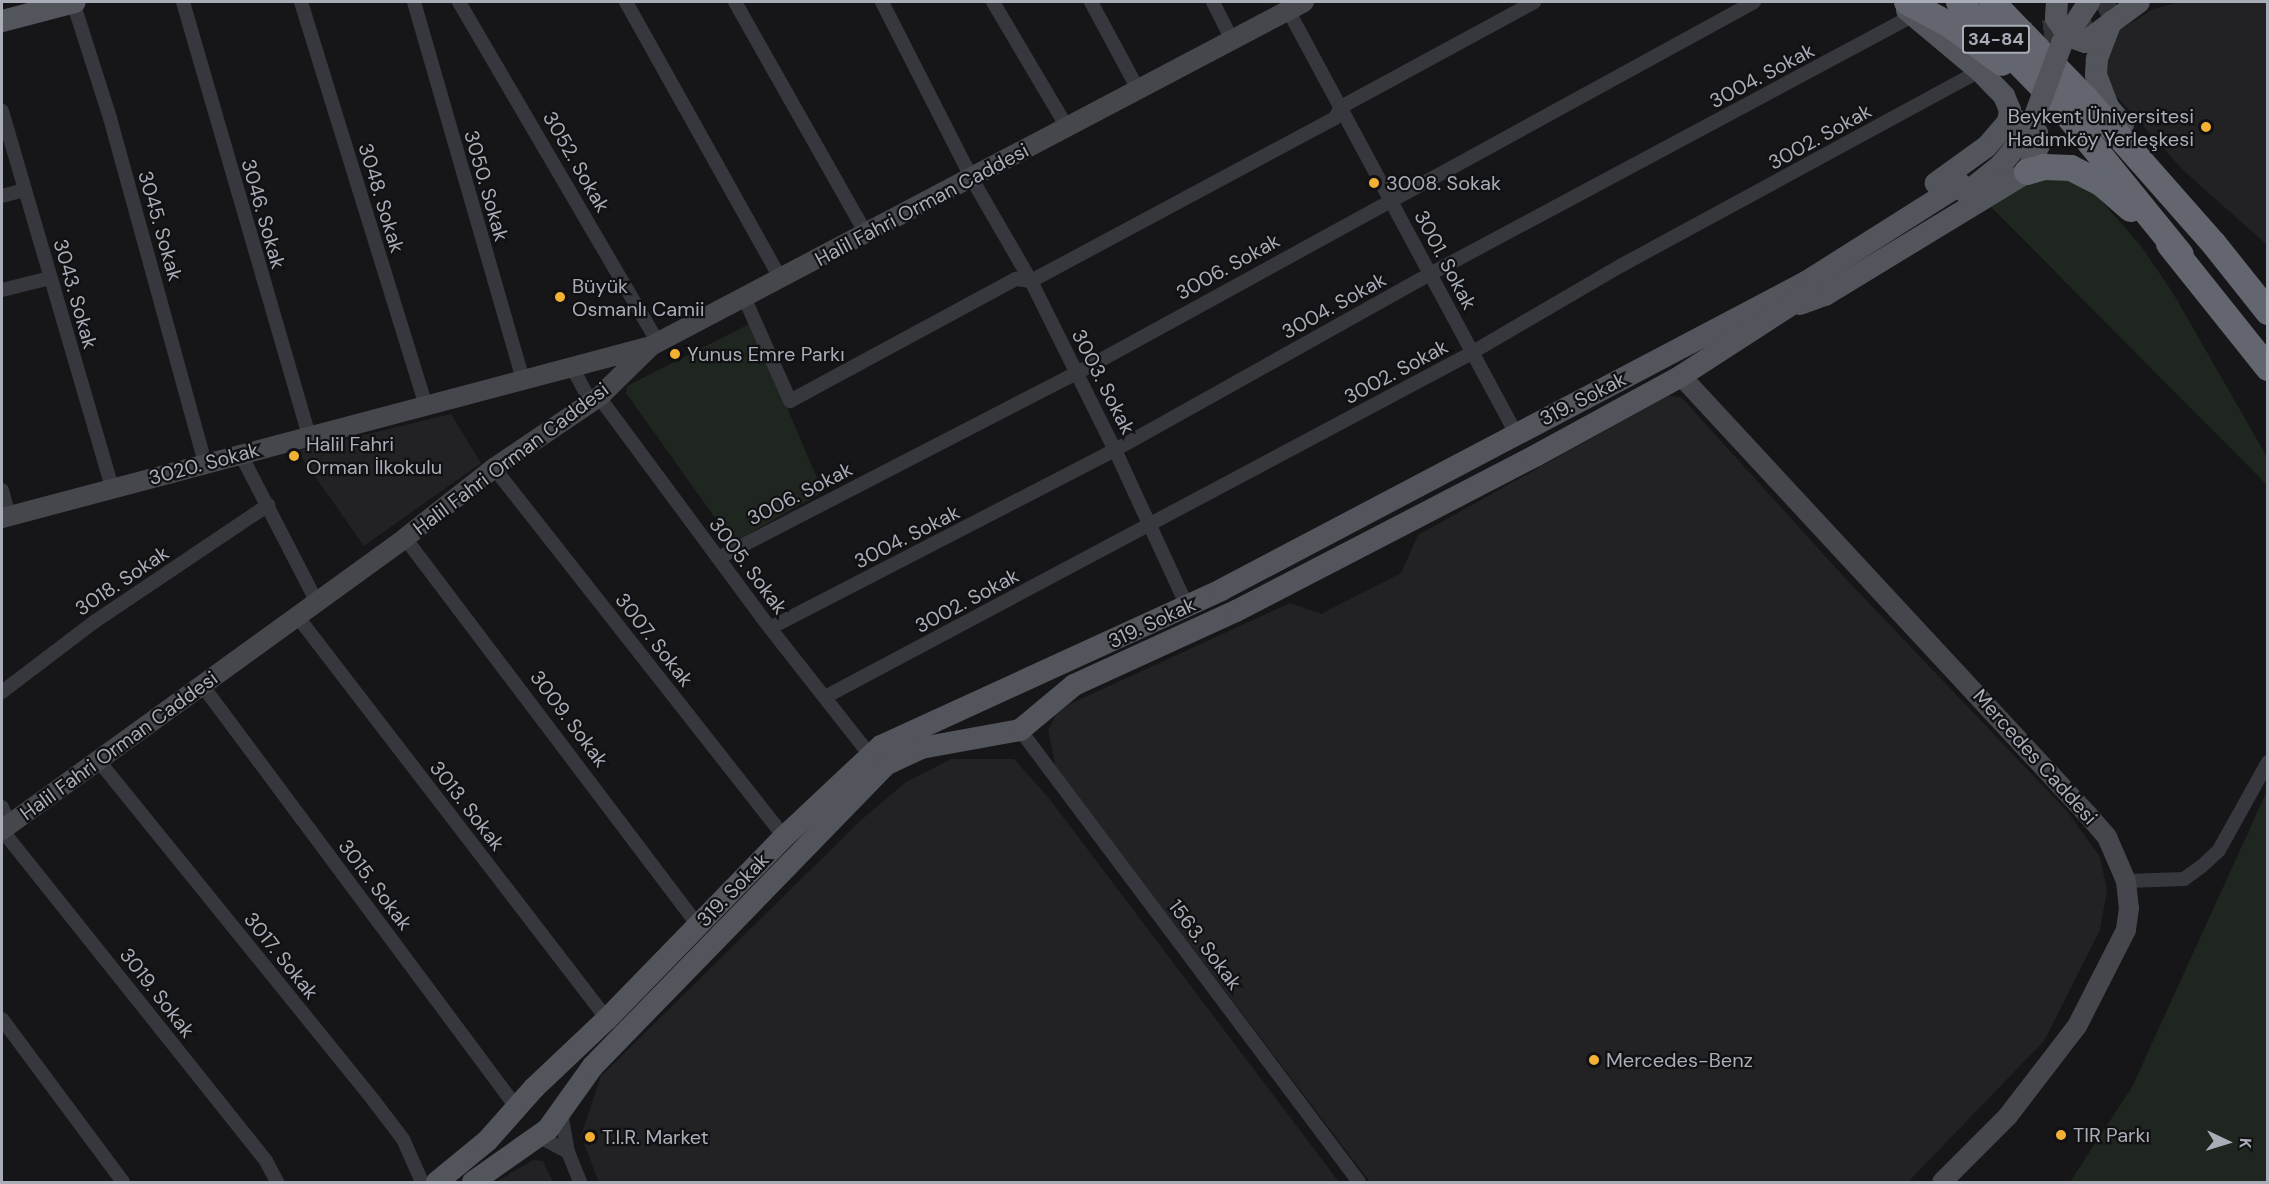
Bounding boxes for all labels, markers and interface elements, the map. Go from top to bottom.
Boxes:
road number: 34-84 [1962,24,2030,54]
street label: 3004. Sokak [1706,38,1818,114]
street label: 3002. Sokak [1764,99,1876,175]
place label: Beykent Üniversitesi Hadımköy Yerleşkesi [2008,104,2194,151]
street label: 3052. Sokak [537,107,615,217]
marker: Beykent Üniversitesi Hadımköy Yerleşkesi [2199,120,2213,134]
street label: 3050. Sokak [459,128,513,244]
street label: Halil Fahri Orman Caddesi [811,138,1033,272]
street label: 3048. Sokak [353,140,409,256]
street label: 3046. Sokak [236,156,290,272]
street label: 3045. Sokak [133,168,187,284]
place label: 3008. Sokak [1386,171,1501,195]
marker: 3008. Sokak [1367,176,1381,190]
street label: 3001. Sokak [1409,206,1481,314]
street label: 3006. Sokak [1172,229,1284,305]
street label: 3043. Sokak [48,236,102,352]
street label: 3004. Sokak [1278,268,1390,344]
place label: Büyük Osmanlı Camii [572,274,705,321]
marker: Büyük Osmanlı Camii [553,290,567,304]
street label: 3003. Sokak [1066,325,1140,439]
street label: 3002. Sokak [1340,335,1452,409]
place label: Yunus Emre Parkı [687,342,845,366]
marker: Yunus Emre Parkı [668,347,682,361]
street label: 319. Sokak [1536,367,1630,431]
street label: Halil Fahri Orman Caddesi [409,378,613,540]
place label: Halil Fahri Orman İlkokulu [306,432,442,479]
street label: 3020. Sokak [146,438,262,490]
marker: Halil Fahri Orman İlkokulu [287,449,301,463]
street label: 3006. Sokak [743,457,857,531]
street label: 3004. Sokak [850,500,964,574]
street label: 3005. Sokak [704,513,792,619]
street label: 3018. Sokak [71,541,173,621]
street label: 3002. Sokak [911,564,1023,638]
street label: 3007. Sokak [610,588,698,692]
street label: 319. Sokak [1105,592,1199,654]
street label: Halil Fahri Orman Caddesi [16,666,222,826]
street label: 3009. Sokak [525,666,613,772]
street label: Mercedes Caddesi [1968,684,2102,830]
street label: 3013. Sokak [425,756,509,856]
street label: 3015. Sokak [333,835,417,935]
street label: 319. Sokak [692,848,774,932]
street label: 1563. Sokak [1163,895,1247,995]
street label: 3017. Sokak [239,908,323,1004]
street label: 3019. Sokak [114,943,200,1043]
place label: Mercedes-Benz [1606,1048,1753,1072]
marker: Mercedes-Benz [1587,1053,1601,1067]
north arrow [2197,1112,2257,1172]
place label: TIR Parkı [2073,1123,2150,1147]
place label: T.I.R. Market [602,1125,709,1149]
marker: TIR Parkı [2054,1128,2068,1142]
marker: T.I.R. Market [583,1130,597,1144]
text: K [2235,1137,2256,1149]

